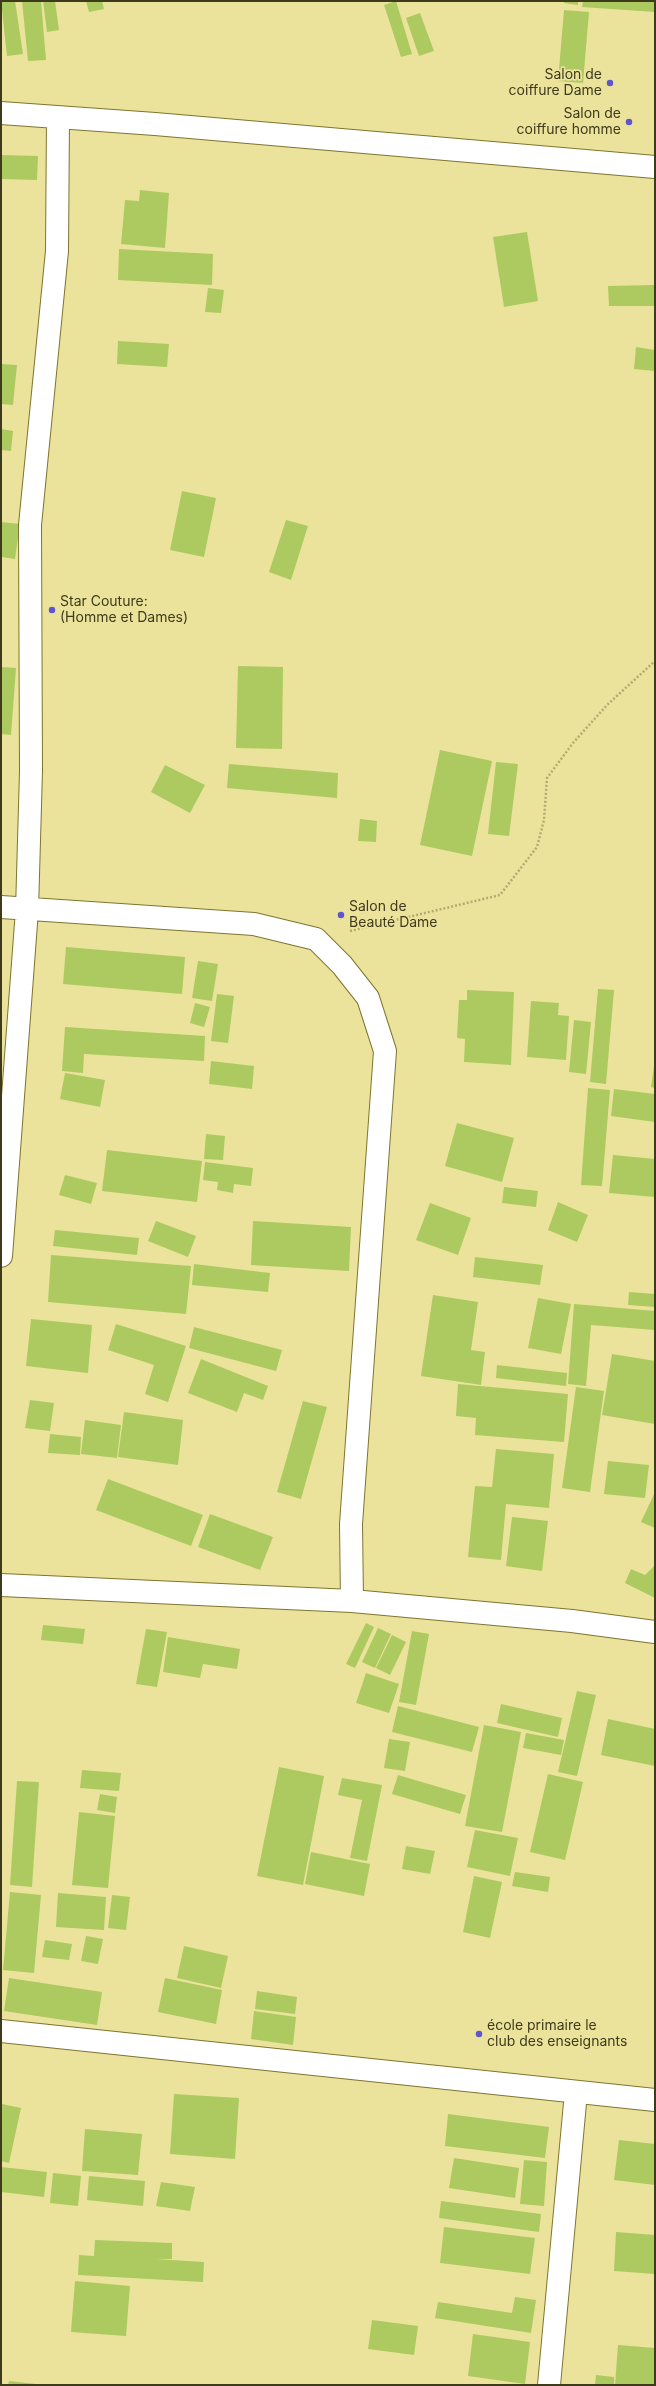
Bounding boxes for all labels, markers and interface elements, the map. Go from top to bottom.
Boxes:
place label: Salon de coiffure Dame [509,67,602,100]
marker: Salon de coiffure Dame [605,78,615,88]
place label: Salon de coiffure homme [517,106,621,138]
marker: Salon de coiffure homme [624,117,634,127]
place label: Star Couture: (Homme et Dames) [60,594,188,626]
marker: Star Couture: (Homme et Dames) [47,605,57,615]
place label: Salon de Beauté Dame [349,899,438,932]
marker: Salon de Beauté Dame [336,910,346,920]
place label: école primaire le club des enseignants [487,2018,627,2050]
marker: école primaire le club des enseignants [474,2029,484,2039]

